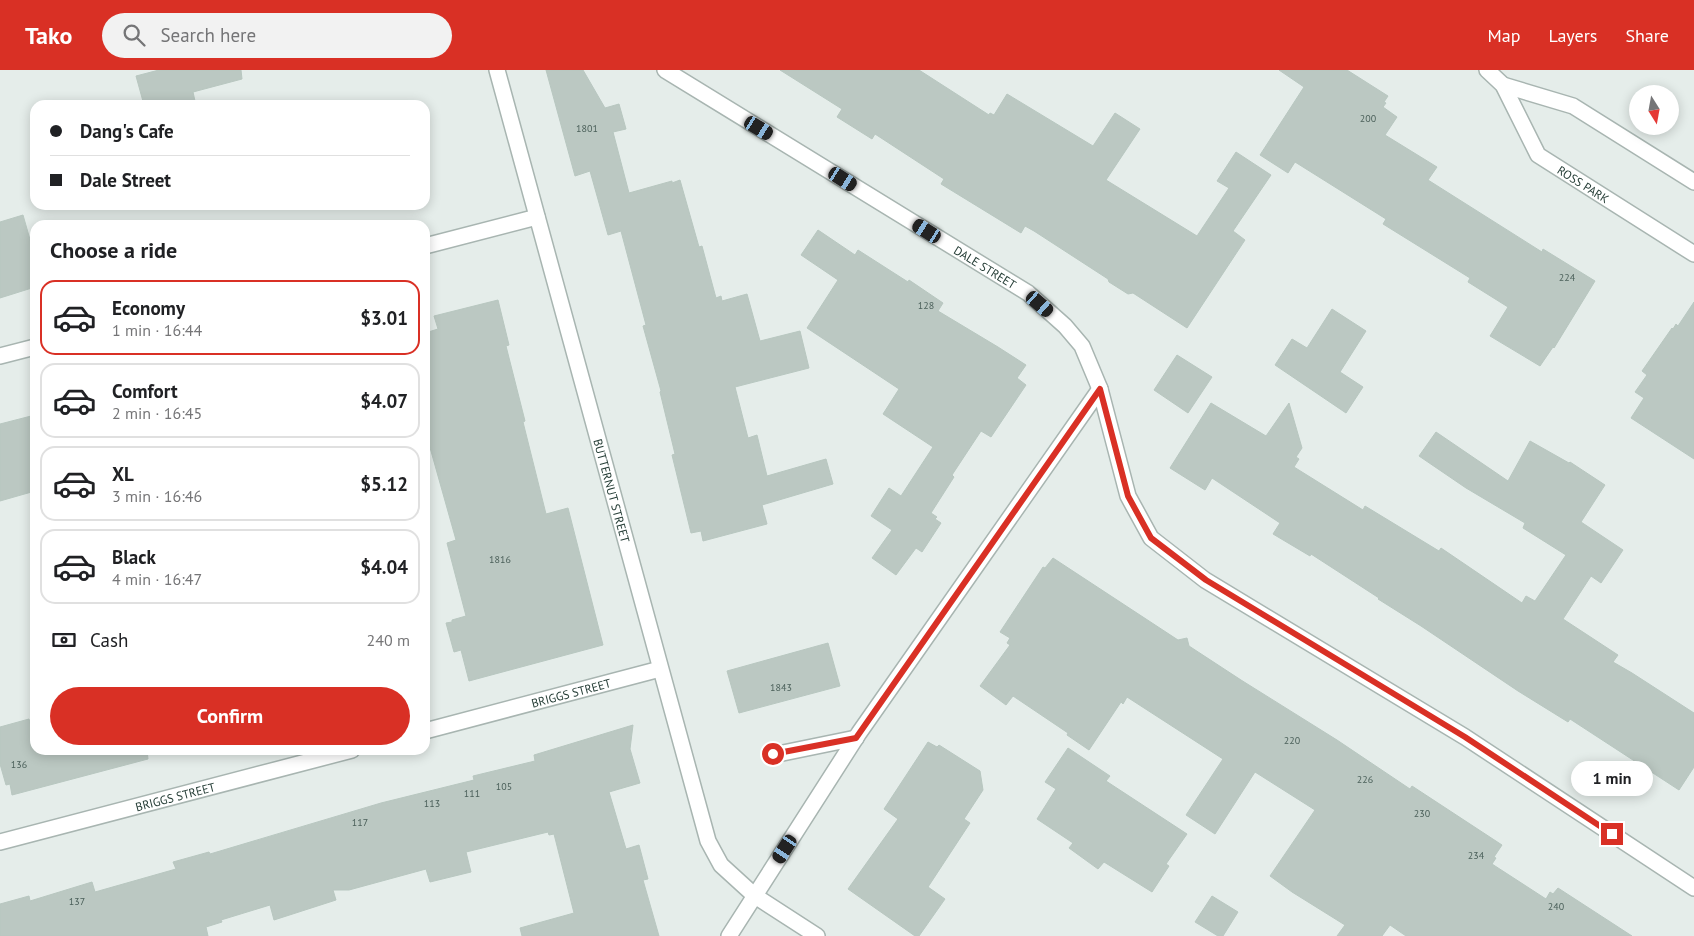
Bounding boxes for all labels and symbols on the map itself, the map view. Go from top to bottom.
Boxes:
north arrow [1629,85,1679,135]
house number: 200 [1360,112,1377,125]
car [742,114,775,142]
house number: 1801 [576,122,598,135]
street label: ROSS PARK [1555,162,1612,206]
car [826,165,859,193]
car [910,217,943,245]
street label: DALE STREET [952,242,1019,292]
house number: 224 [1559,271,1576,284]
car [1023,288,1056,320]
house number: 128 [918,299,934,312]
street label: BUTTERNUT STREET [591,437,634,544]
house number: 1816 [489,553,511,566]
street label: BRIGGS STREET [530,675,613,710]
house number: 1843 [770,681,792,694]
house number: 220 [1284,734,1301,747]
route start [762,743,784,765]
house number: 136 [11,758,27,771]
callout: 1 min [1571,762,1653,796]
house number: 226 [1357,773,1373,786]
street label: BRIGGS STREET [134,779,217,814]
house number: 105 [496,780,512,793]
house number: 111 [464,787,480,800]
house number: 113 [424,797,440,810]
house number: 230 [1414,807,1431,820]
house number: 117 [352,816,368,829]
route end [1601,823,1623,845]
car [770,832,799,866]
house number: 234 [1468,849,1485,862]
house number: 137 [69,895,85,908]
house number: 240 [1548,900,1565,913]

